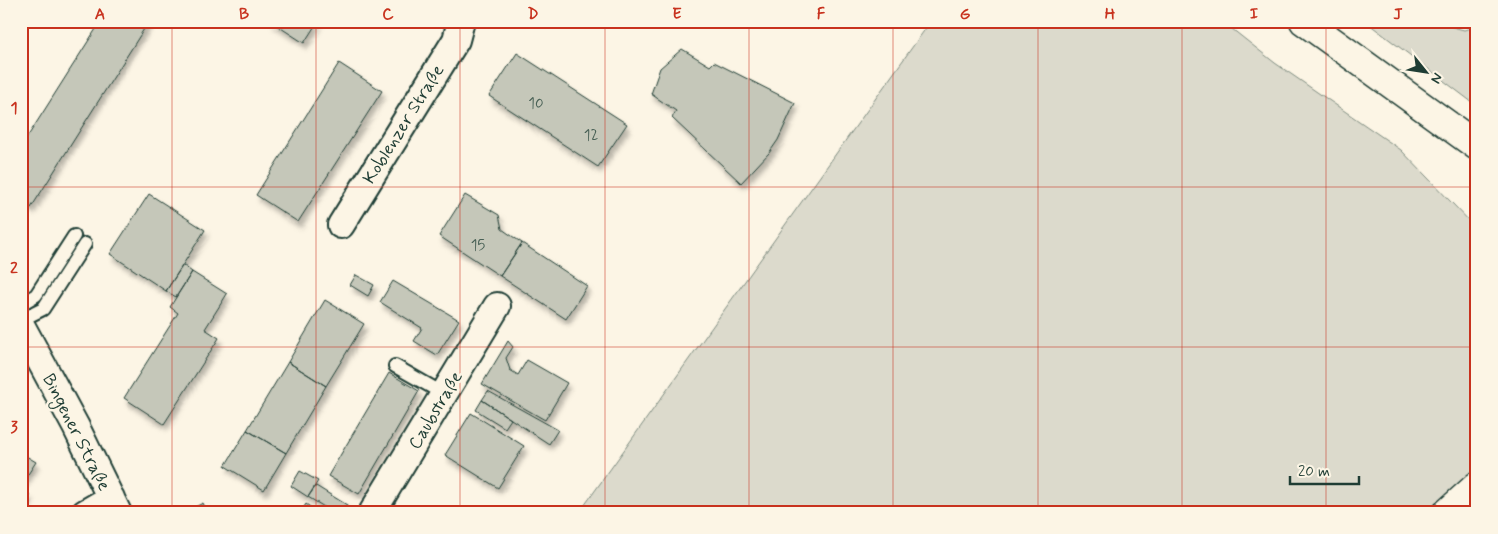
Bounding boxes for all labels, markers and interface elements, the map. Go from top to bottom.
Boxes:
text: A [95,4,105,25]
text: B [239,4,249,25]
text: C [382,4,394,25]
text: D [527,4,539,25]
text: E [672,4,682,25]
text: F [817,4,826,25]
text: G [960,4,971,25]
text: H [1105,4,1116,25]
text: I [1250,4,1259,25]
text: J [1393,4,1403,25]
north arrow [1400,48,1450,98]
street label: Koblenzer Straße [358,60,450,189]
text: N [1426,69,1447,87]
house number: 10 [528,94,544,114]
text: 1 [10,98,18,119]
house number: 12 [584,126,598,146]
house number: 15 [471,236,485,256]
text: 2 [10,258,18,279]
street label: Caubstraße [403,367,469,454]
street label: Bingener Straße [35,370,116,496]
text: 3 [10,417,18,438]
scale bar [1290,454,1359,486]
text: 20 m [1298,462,1330,482]

